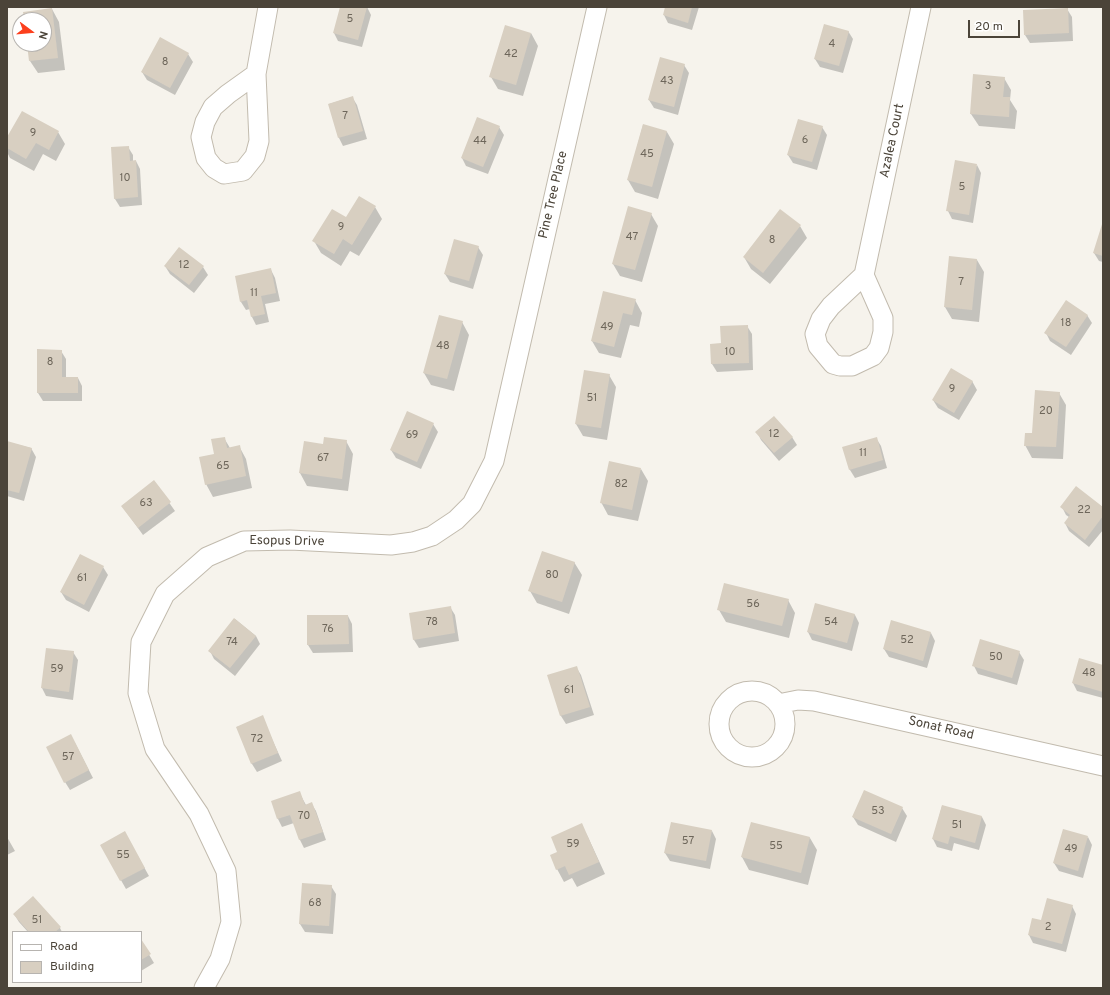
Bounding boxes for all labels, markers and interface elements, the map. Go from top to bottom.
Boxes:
north arrow [12,12,52,52]
scale bar [970,12,1022,38]
house number: 5 [347,13,353,27]
text: 20 m [975,19,1003,35]
text: N [35,29,50,41]
house number: 4 [829,38,835,52]
house number: 42 [504,48,518,62]
house number: 8 [162,56,168,70]
house number: 43 [660,75,674,89]
house number: 3 [985,80,991,94]
street label: Azalea Court [877,102,909,180]
house number: 7 [342,110,348,124]
house number: 9 [30,127,36,141]
house number: 6 [802,134,808,148]
house number: 44 [473,135,487,149]
house number: 45 [640,148,654,162]
street label: Pine Tree Place [536,150,572,240]
house number: 10 [119,172,131,186]
house number: 5 [959,181,965,195]
house number: 9 [338,221,344,235]
house number: 47 [626,231,638,245]
house number: 8 [769,234,775,248]
house number: 12 [179,259,189,273]
house number: 7 [958,276,964,290]
house number: 11 [250,287,258,301]
house number: 18 [1061,317,1071,331]
house number: 49 [600,321,614,335]
house number: 48 [436,340,450,354]
house number: 10 [724,346,736,360]
house number: 8 [47,356,53,370]
house number: 9 [949,383,955,397]
house number: 51 [587,392,597,406]
house number: 20 [1039,405,1053,419]
house number: 12 [769,428,779,442]
house number: 69 [406,429,418,443]
house number: 11 [859,447,867,461]
house number: 67 [317,452,329,466]
house number: 65 [216,460,230,474]
house number: 82 [614,478,628,492]
house number: 63 [139,497,153,511]
house number: 22 [1077,504,1091,518]
street label: Esopus Drive [249,534,325,550]
house number: 80 [545,569,559,583]
house number: 61 [77,572,87,586]
house number: 56 [746,598,760,612]
house number: 78 [426,616,438,630]
house number: 54 [824,616,838,630]
house number: 76 [322,623,334,637]
house number: 52 [900,634,914,648]
house number: 74 [226,636,238,650]
house number: 50 [989,651,1003,665]
house number: 59 [50,663,64,677]
house number: 48 [1082,667,1096,681]
house number: 61 [564,684,574,698]
street label: Sonat Road [907,714,975,744]
house number: 72 [251,733,263,747]
house number: 57 [62,751,74,765]
house number: 53 [871,805,885,819]
house number: 70 [298,810,310,824]
house number: 51 [952,819,962,833]
house number: 57 [682,835,694,849]
house number: 59 [566,838,580,852]
house number: 55 [769,840,783,854]
house number: 49 [1064,843,1078,857]
house number: 55 [116,849,130,863]
house number: 68 [308,897,322,911]
house number: 51 [32,914,42,928]
house number: 2 [1045,921,1051,935]
legend [12,931,142,983]
text: Road [50,939,78,955]
text: Building [50,959,94,975]

